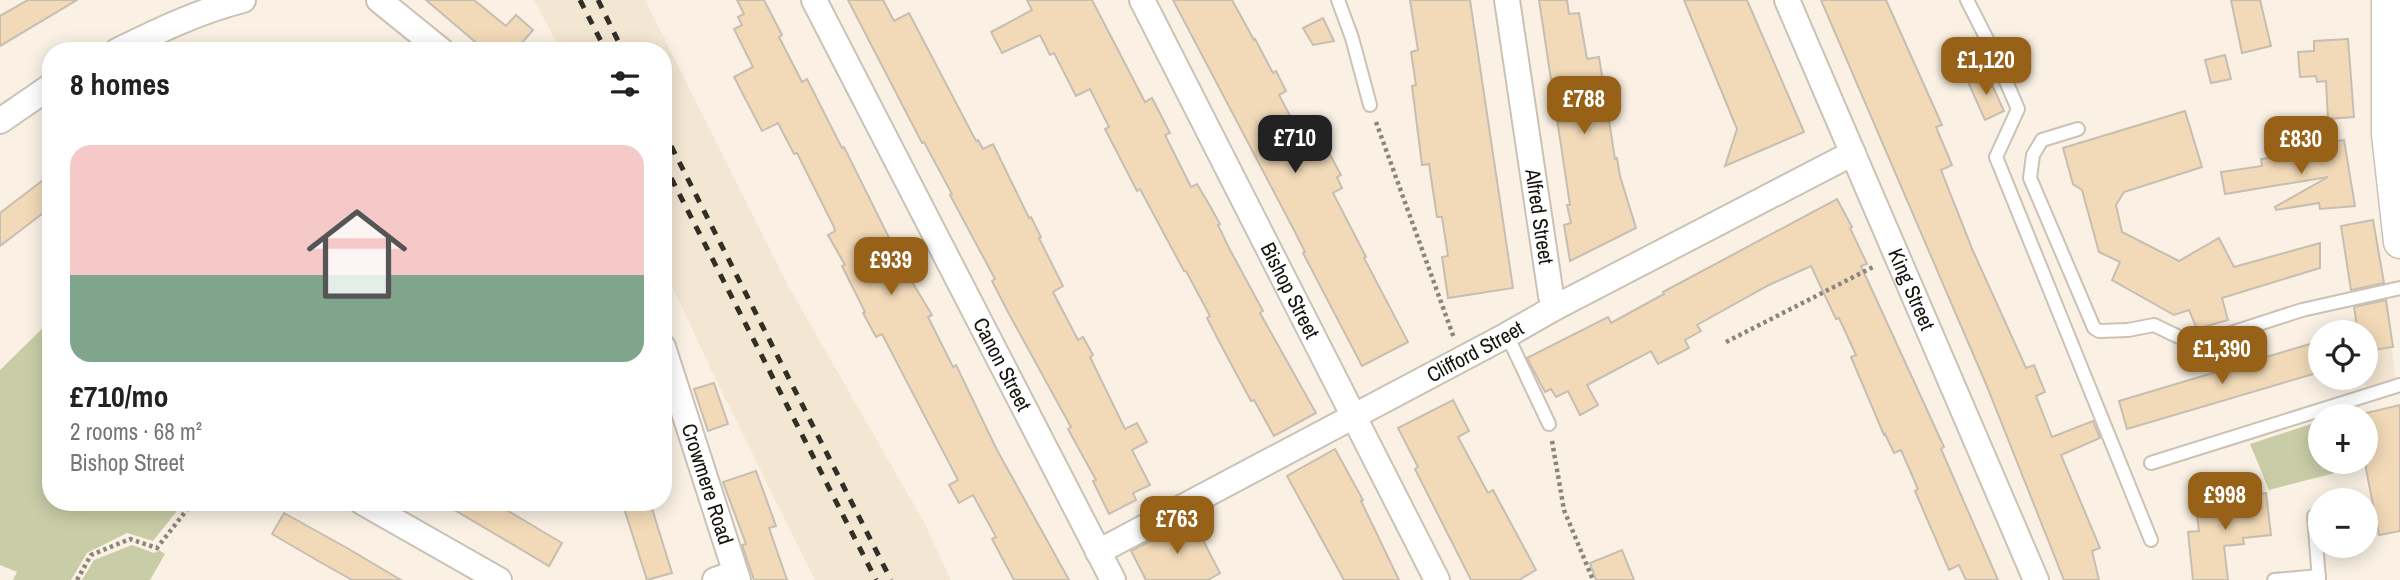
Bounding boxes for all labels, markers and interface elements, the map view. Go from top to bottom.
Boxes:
pin: £1,120 [1929,38,2043,97]
text: £1,120 [1957,44,2015,75]
text: 8 homes [70,64,170,104]
icon: filters [606,65,644,103]
pin: £788 [1543,76,1625,136]
text: £788 [1563,83,1605,114]
pin: £710 [1254,116,1336,175]
pin: £830 [2260,116,2342,176]
text: £710 [1274,122,1316,153]
text: £830 [2280,123,2322,154]
street label: Alfred Street [1518,166,1561,266]
icon: home [294,191,420,317]
street label: Bishop Street [1254,237,1327,344]
pin: £939 [850,238,932,297]
text: £939 [870,244,912,275]
street label: King Street [1881,244,1942,335]
street label: Canon Street [966,312,1039,416]
street label: Clifford Street [1421,313,1529,389]
map controls [2308,320,2378,558]
button: locate [2308,320,2378,390]
pin: £1,390 [2165,326,2279,386]
text: £1,390 [2193,333,2251,364]
text: £710/mo [70,376,168,416]
button: + [2308,404,2378,474]
text: 2 rooms · 68 m² [70,416,202,447]
street label: Crowmere Road [675,420,741,548]
text: Bishop Street [70,447,184,478]
pin: £998 [2184,472,2266,532]
text: £998 [2204,479,2246,510]
button: − [2308,488,2378,558]
pin: £763 [1136,496,1218,556]
text: £763 [1156,503,1198,534]

